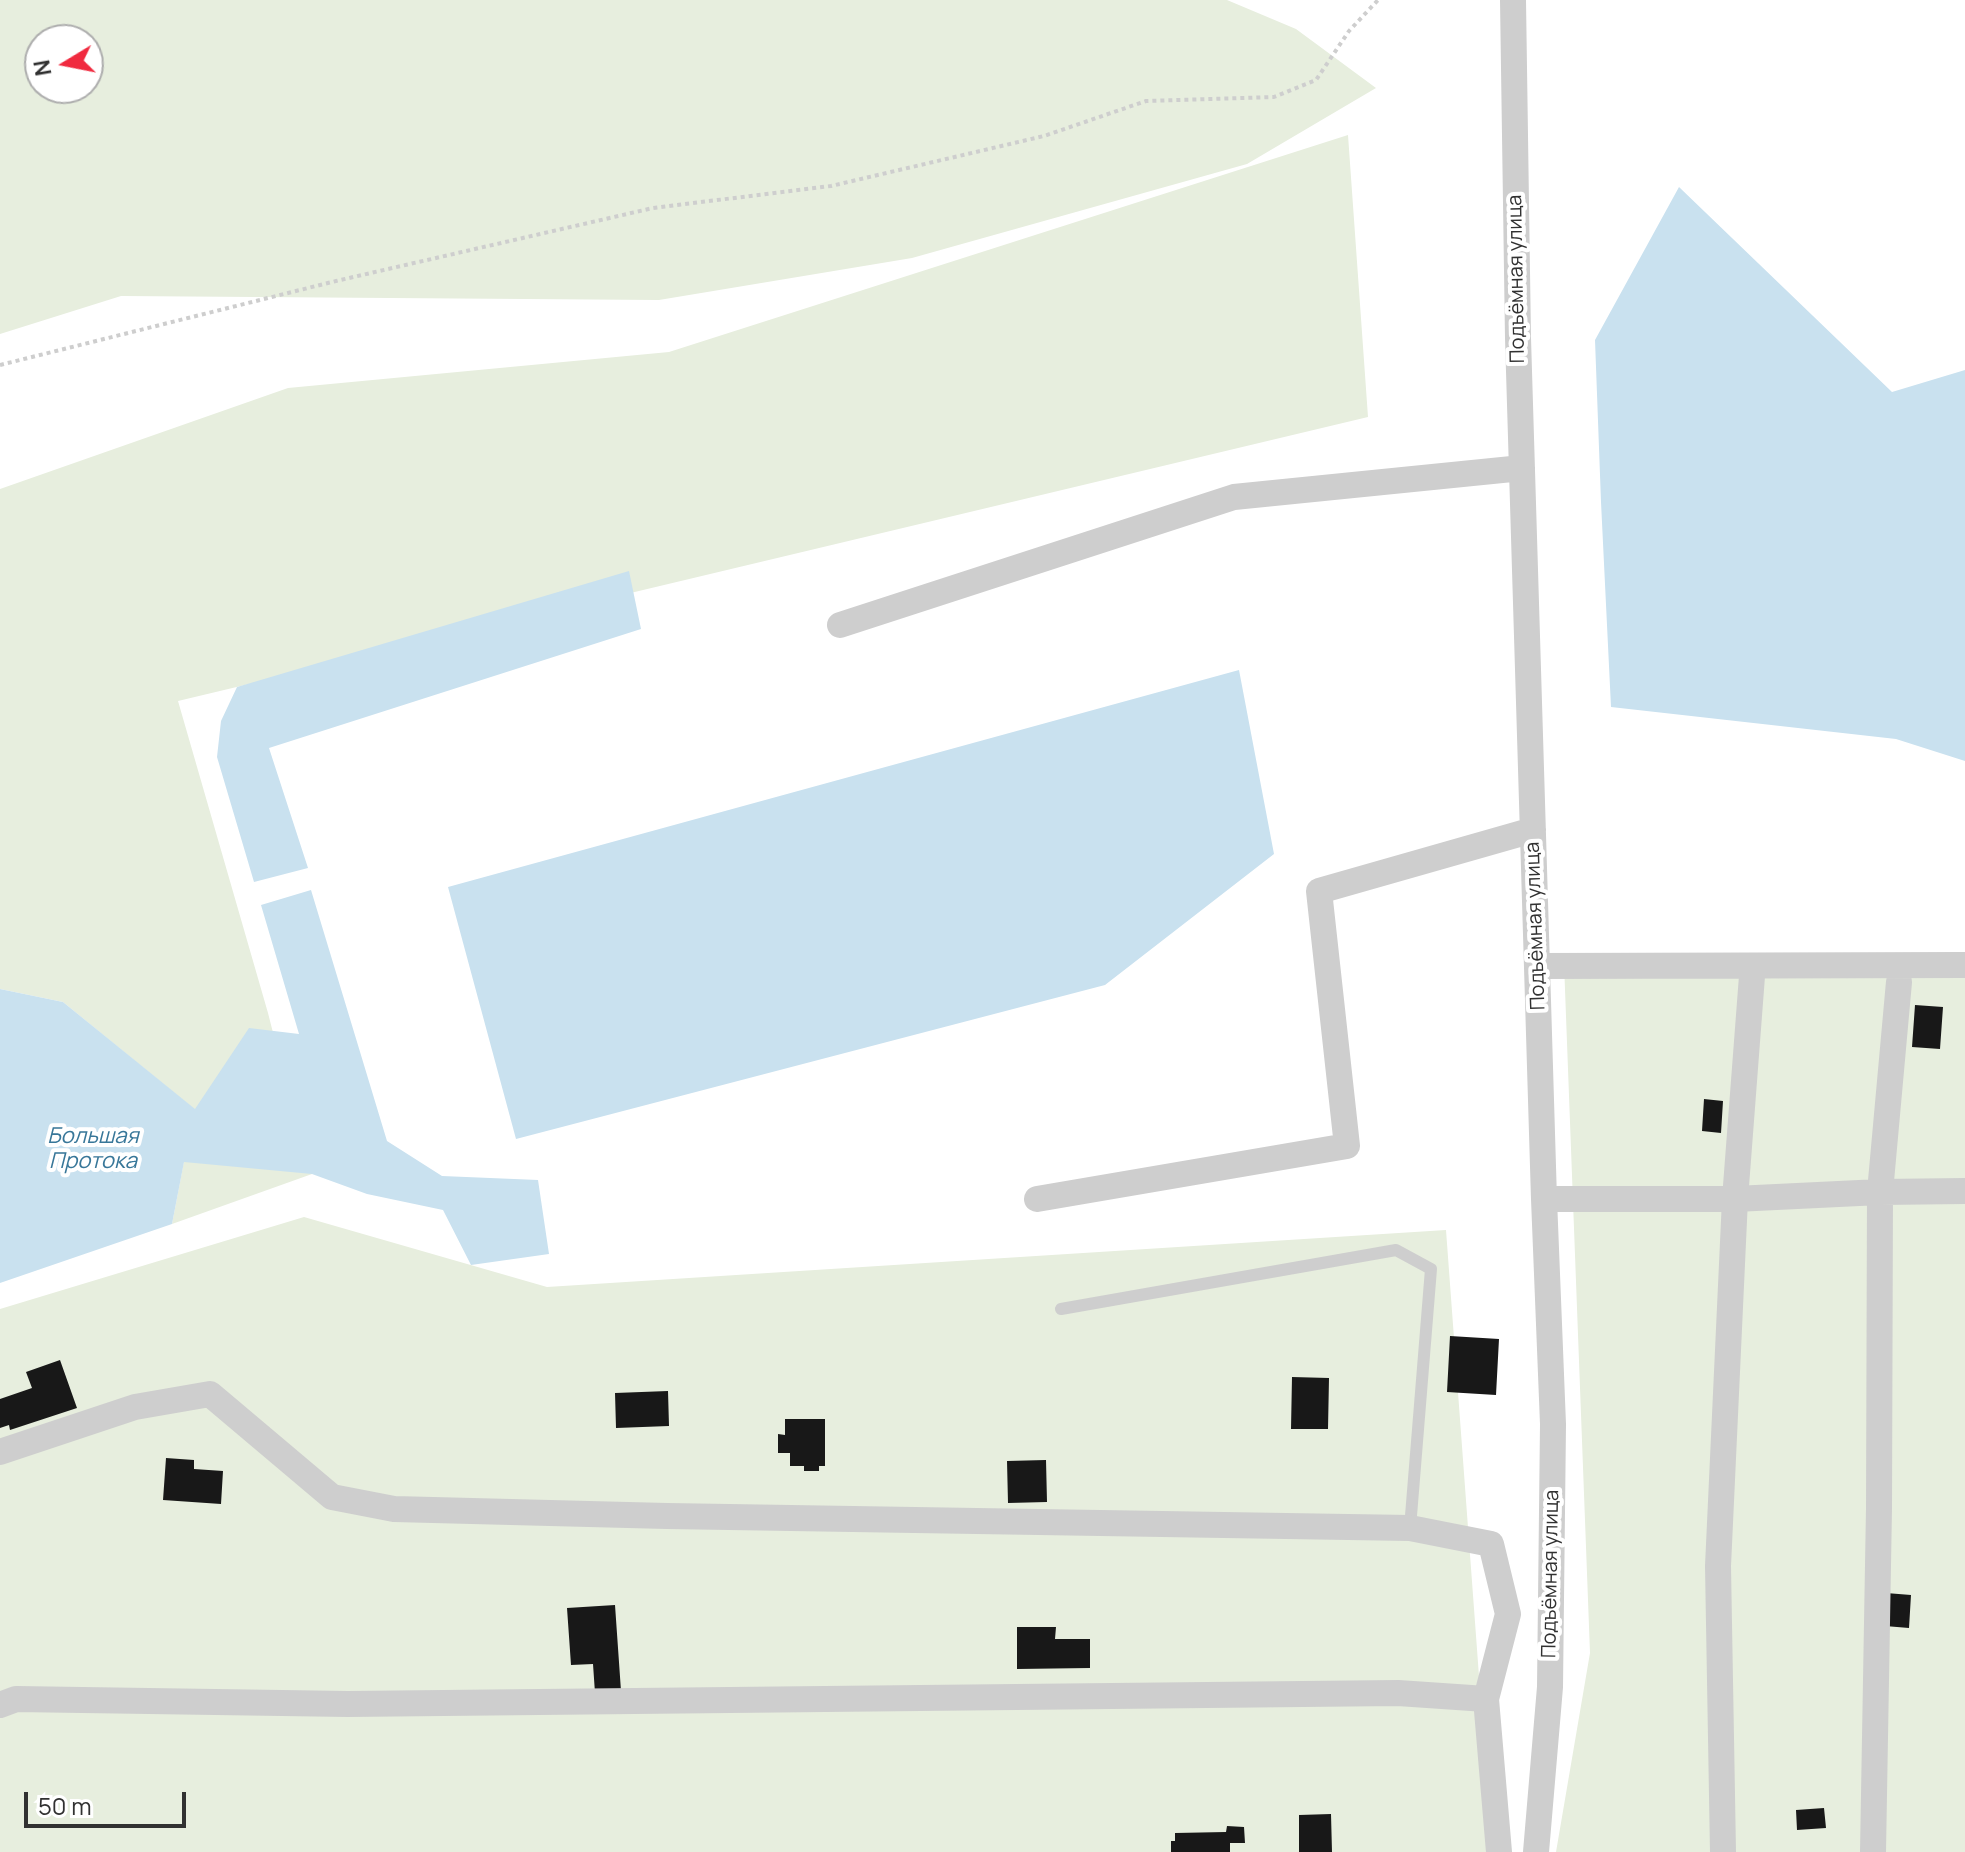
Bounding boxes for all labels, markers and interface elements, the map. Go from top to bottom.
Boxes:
north arrow [24,24,104,104]
text: N [26,57,58,78]
street label: Подъёмная улица [1504,195,1530,363]
street label: Подъёмная улица [1521,841,1551,1011]
water label: Большая Протока [47,1124,139,1176]
street label: Подъёмная улица [1538,1490,1564,1658]
scale bar [28,1776,190,1826]
text: 50 m [38,1789,92,1822]

